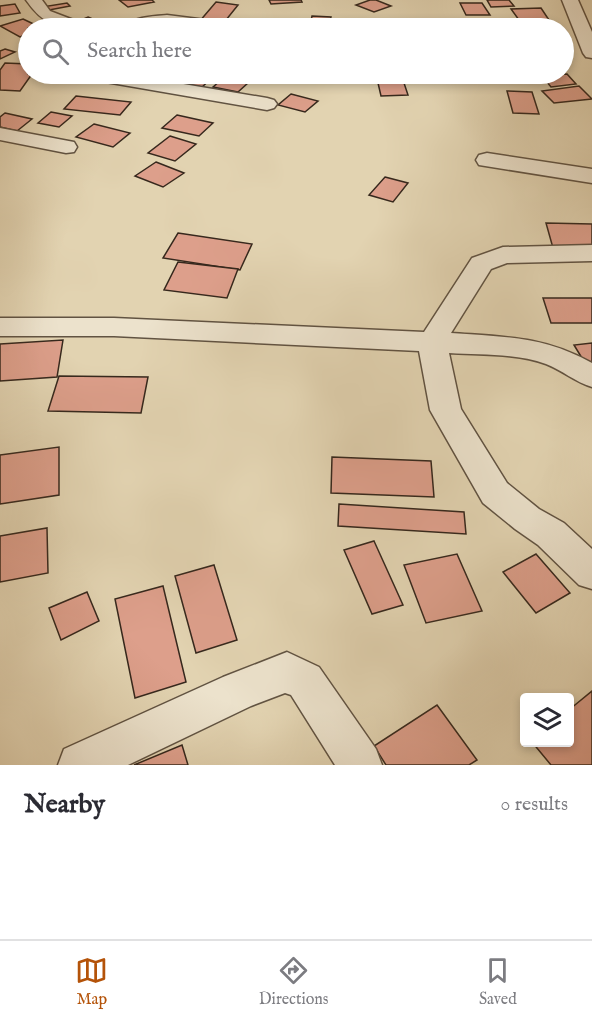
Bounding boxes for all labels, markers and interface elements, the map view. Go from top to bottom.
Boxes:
search box [18,18,574,84]
icon: search [39,35,72,68]
text: Search here [87,37,192,65]
map controls [520,693,574,747]
button: layers [520,693,574,747]
text: Nearby [24,788,105,821]
text: 0 results [501,792,568,817]
tab: Map [75,954,108,1010]
tab: Directions [259,954,328,1010]
tab: Saved [479,954,517,1010]

